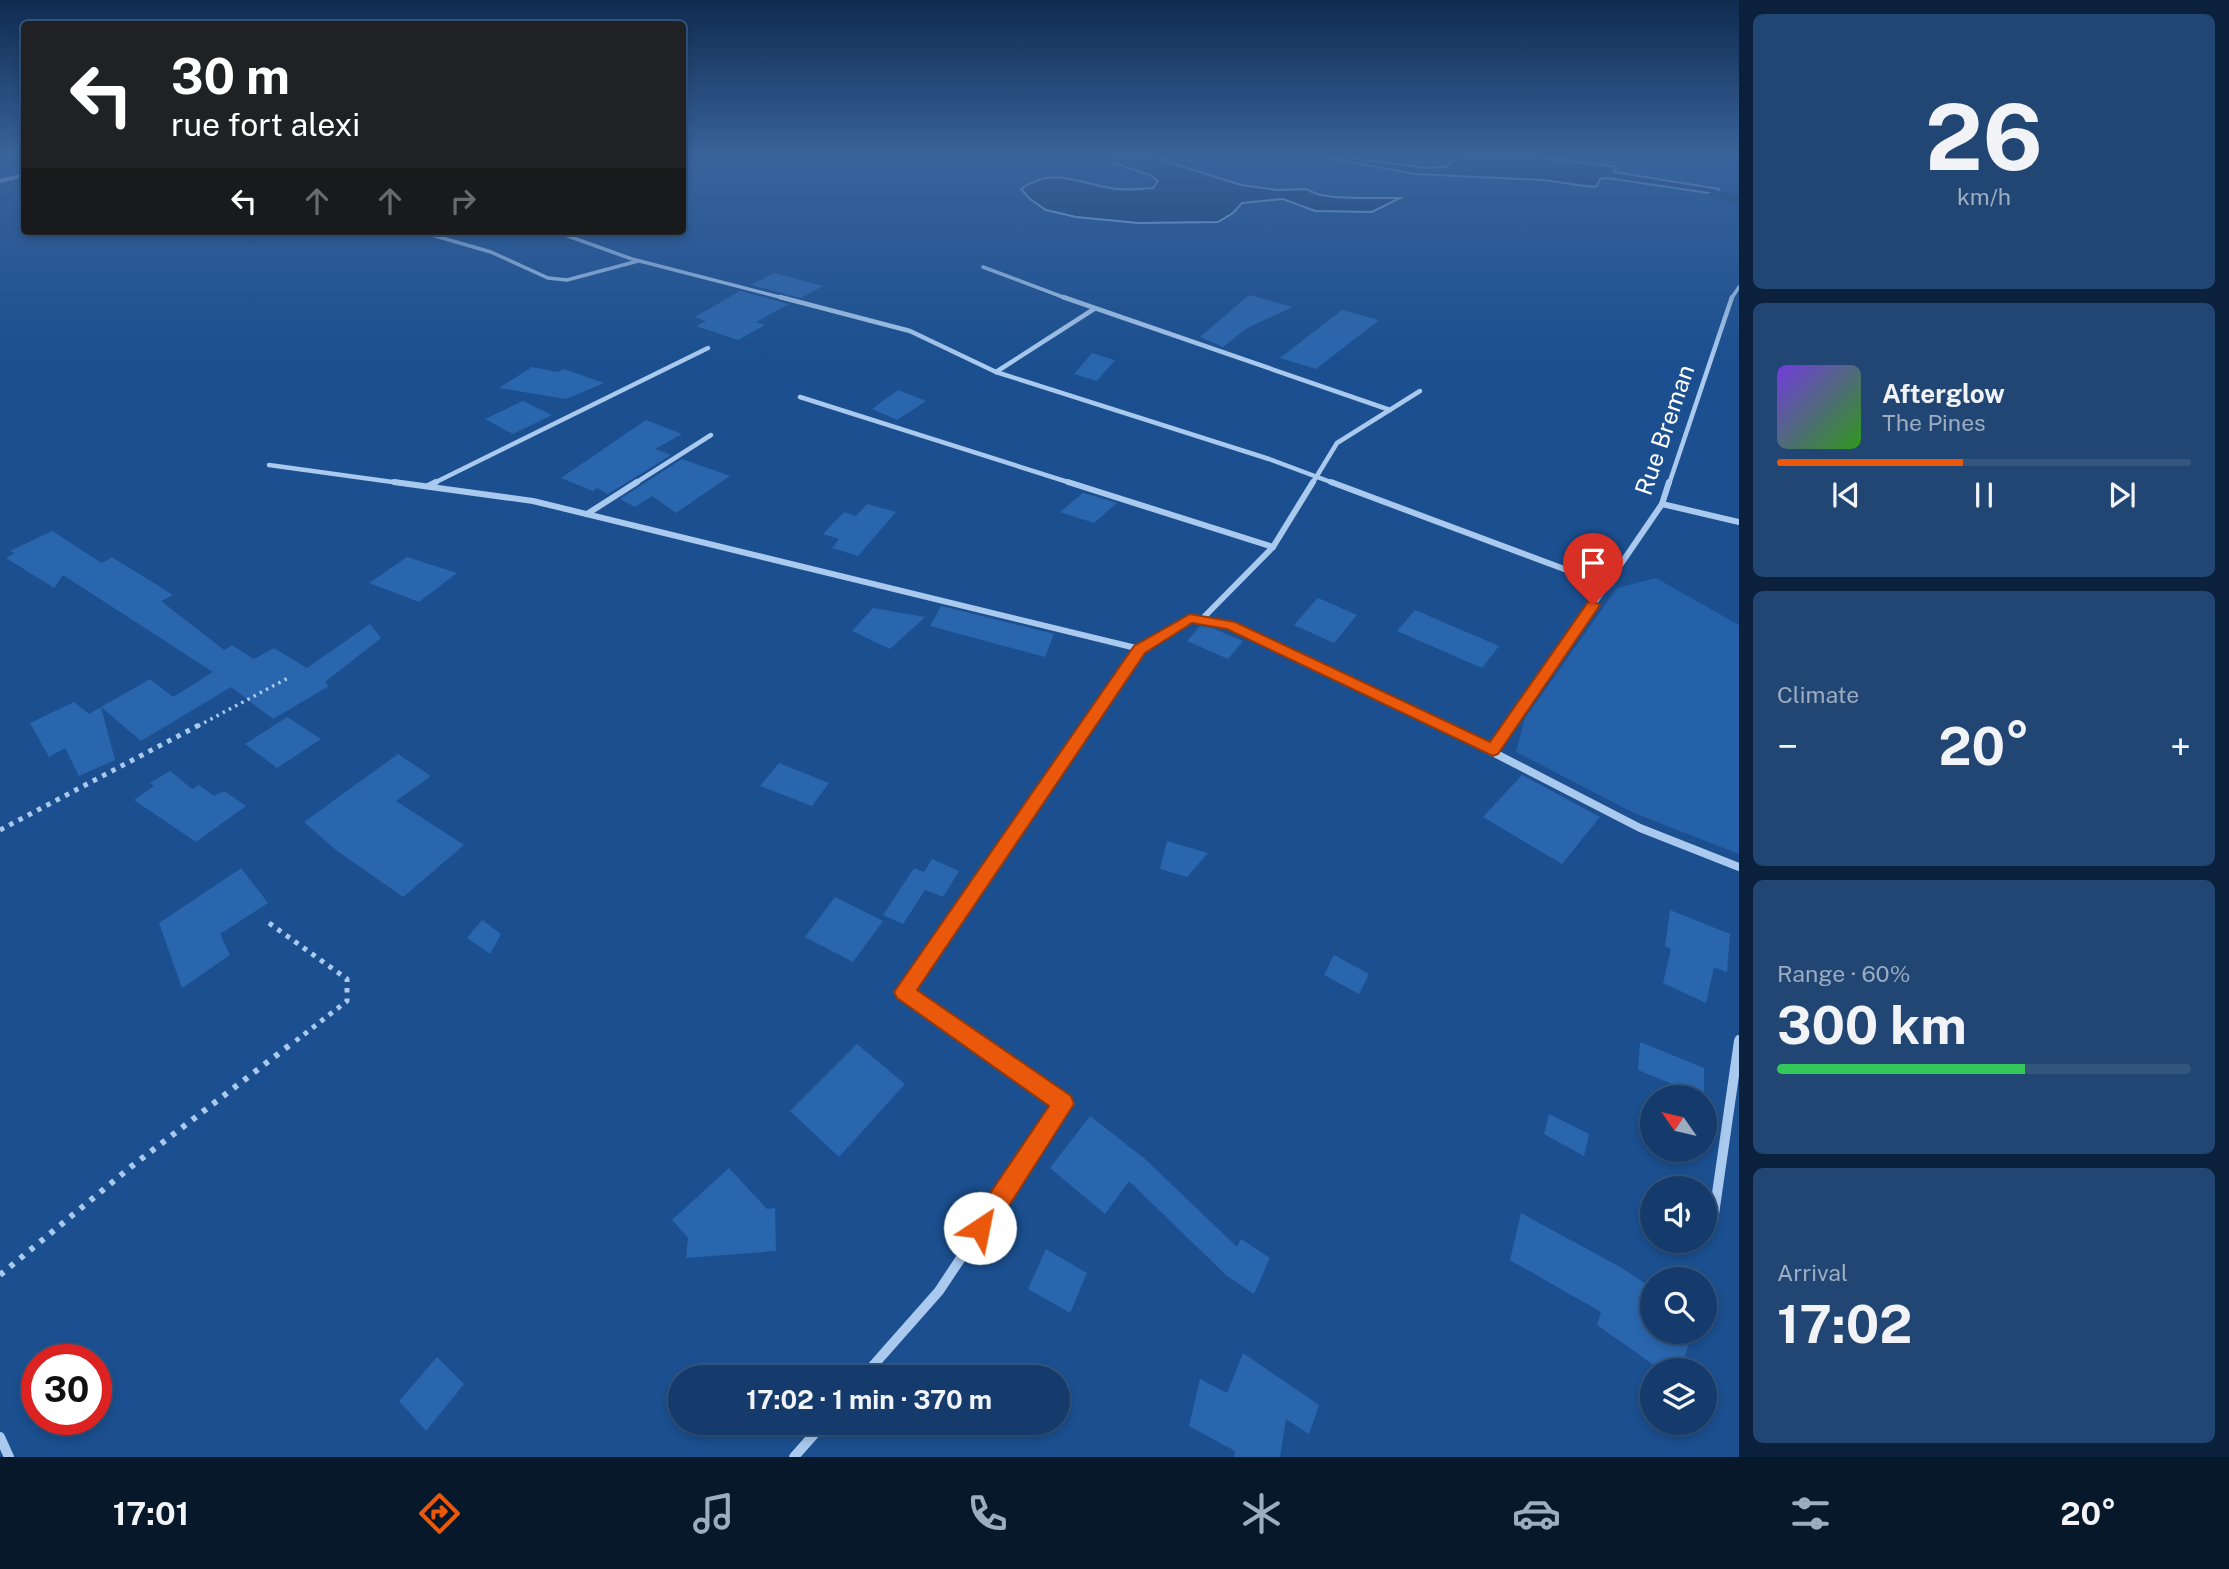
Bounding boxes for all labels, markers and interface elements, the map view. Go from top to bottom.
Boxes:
text: 30 m [171,47,290,105]
icon: left [56,49,147,140]
text: 26 [1925,84,2043,190]
text: rue fort alexi [171,106,360,143]
icon: left [225,182,263,220]
icon: ahead [298,182,336,220]
icon: ahead [371,182,409,220]
icon: right [444,182,482,220]
text: km/h [1957,183,2011,210]
street label: Rue Breman [1629,361,1699,499]
text: Afterglow [1882,378,2005,409]
text: The Pines [1882,409,1986,436]
icon: previous [1827,476,1865,514]
icon: pause [1965,476,2003,514]
icon: next [2103,476,2141,514]
pin [1563,533,1623,605]
icon: arrive [1574,544,1612,582]
text: Climate [1777,681,1859,708]
text: 20° [1938,716,2030,777]
text: − [1777,724,1798,769]
text: + [2170,724,2191,769]
text: Range · 60% [1777,960,1910,987]
text: 300 km [1777,995,1967,1056]
north arrow [1640,1085,1717,1162]
map controls [1640,1085,1717,1435]
button: sound [1640,1176,1717,1253]
position arrow [943,1191,1017,1265]
text: Arrival [1777,1259,1848,1286]
button: search [1640,1267,1717,1344]
text: 17:02 [1777,1294,1912,1355]
speed limit sign: 30 [21,1344,112,1435]
button: layers [1640,1358,1717,1435]
text: 17:02 · 1 min · 370 m [746,1384,992,1415]
icon: directions [415,1489,464,1538]
icon: music [689,1489,738,1538]
icon: phone [963,1489,1012,1538]
icon: climate [1237,1489,1286,1538]
icon: car [1512,1489,1561,1538]
icon: filters [1786,1489,1835,1538]
text: 17:01 [113,1495,189,1532]
text: 20° [2060,1495,2116,1532]

